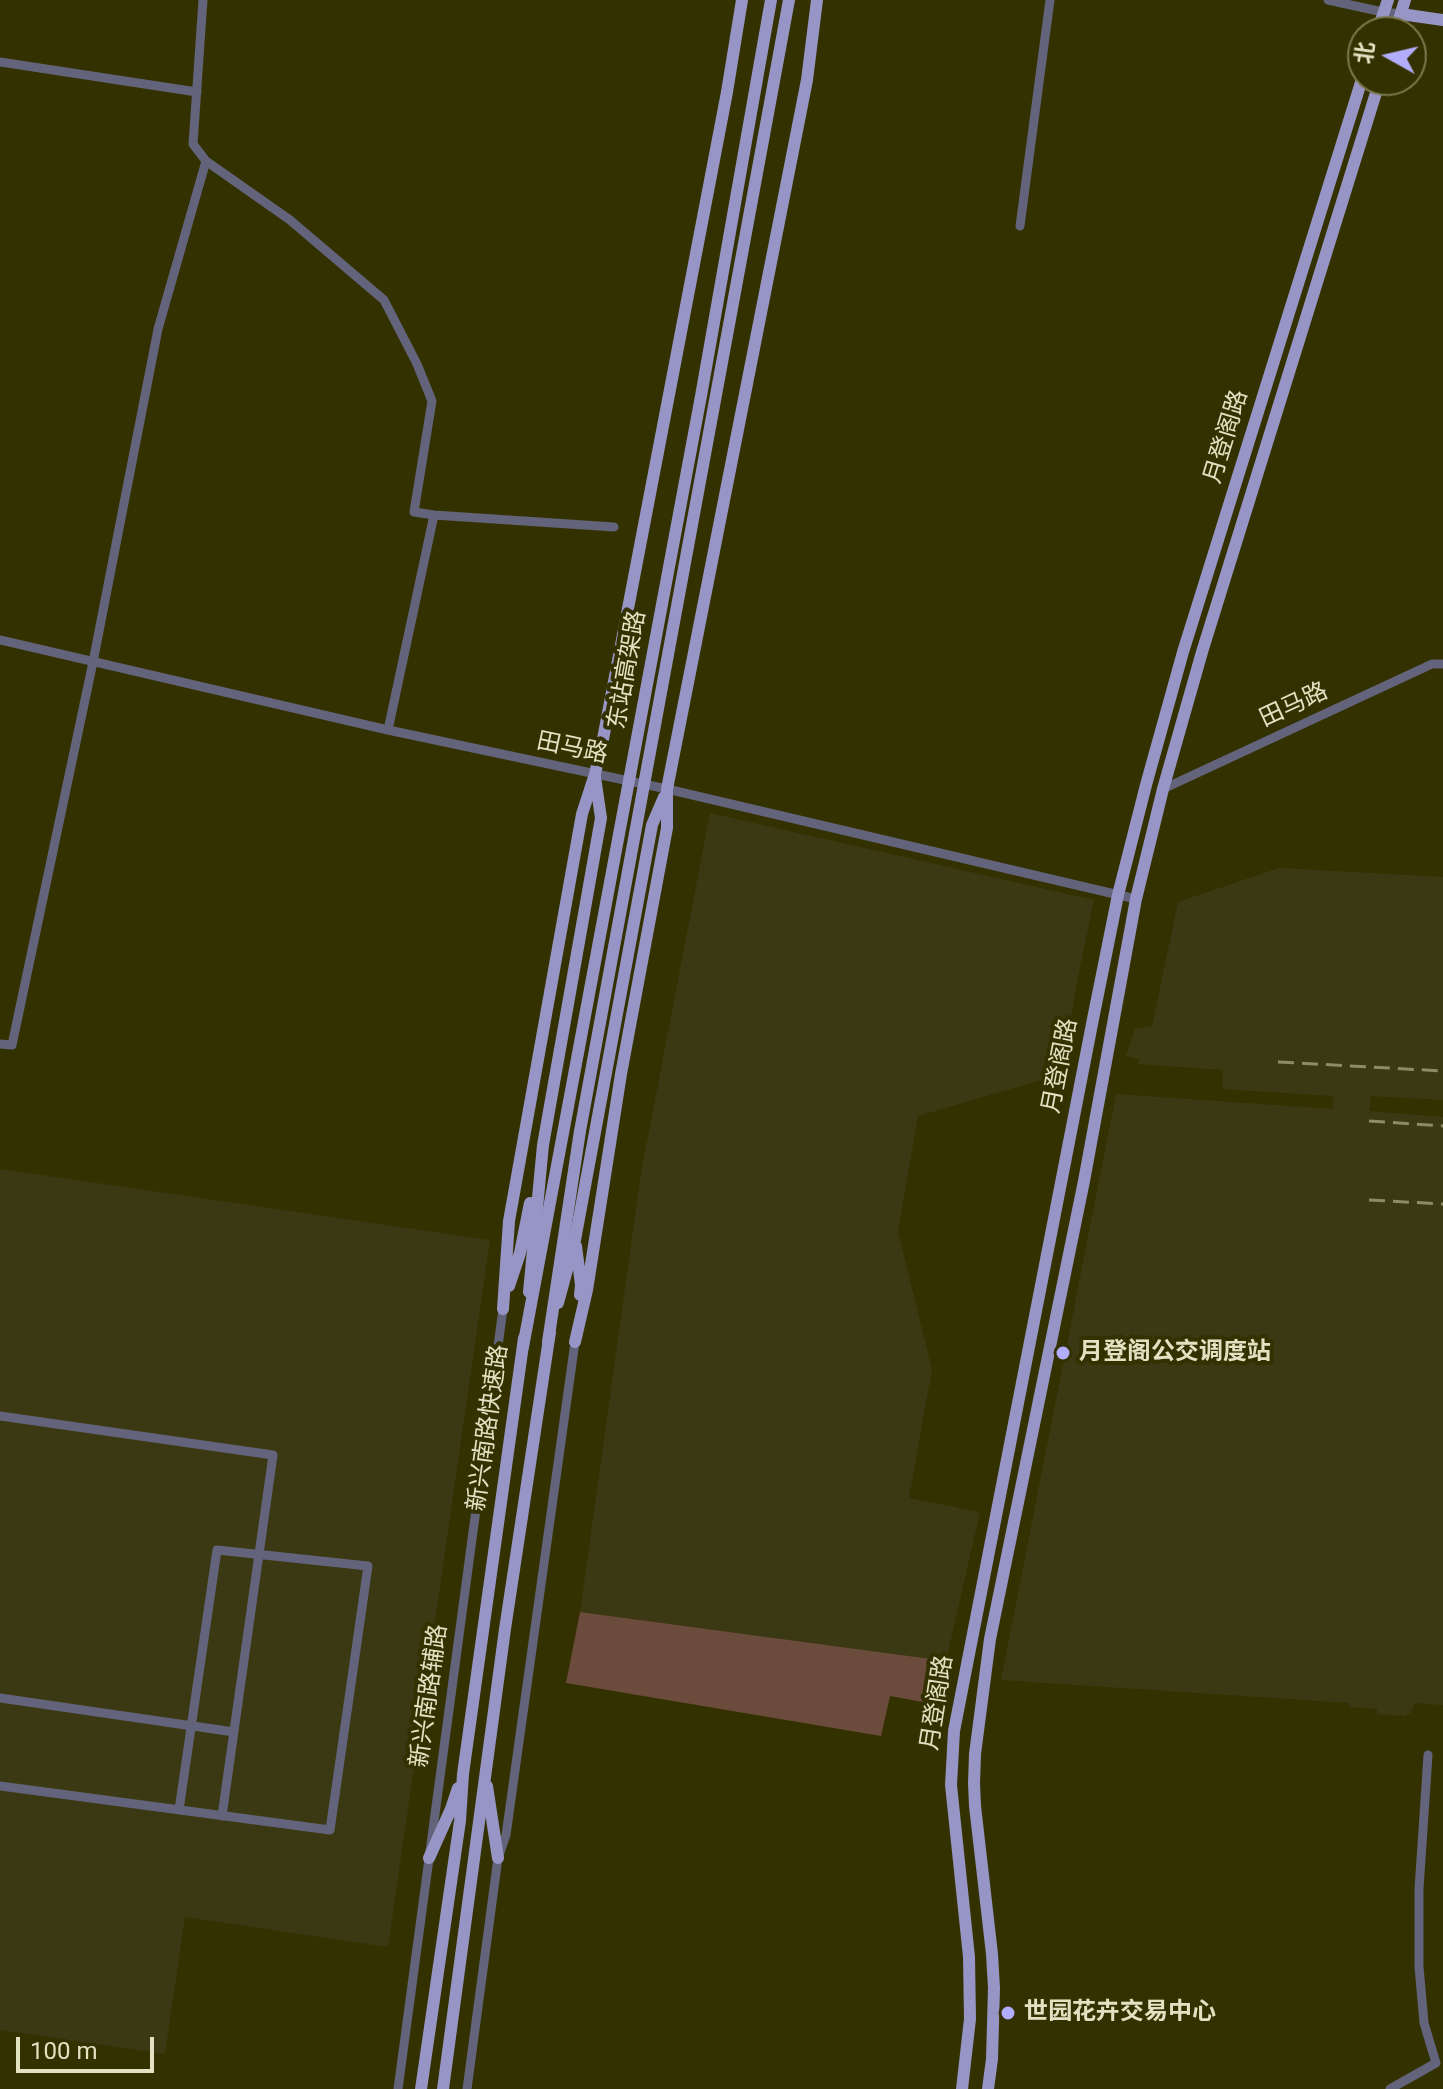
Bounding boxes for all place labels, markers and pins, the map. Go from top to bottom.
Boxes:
place label: 月登阁公交调度站 [1079,1339,1271,1367]
marker: 月登阁公交调度站 [1054,1344,1072,1362]
place label: 世园花卉交易中心 [1024,1999,1216,2027]
marker: 世园花卉交易中心 [999,2004,1017,2022]

